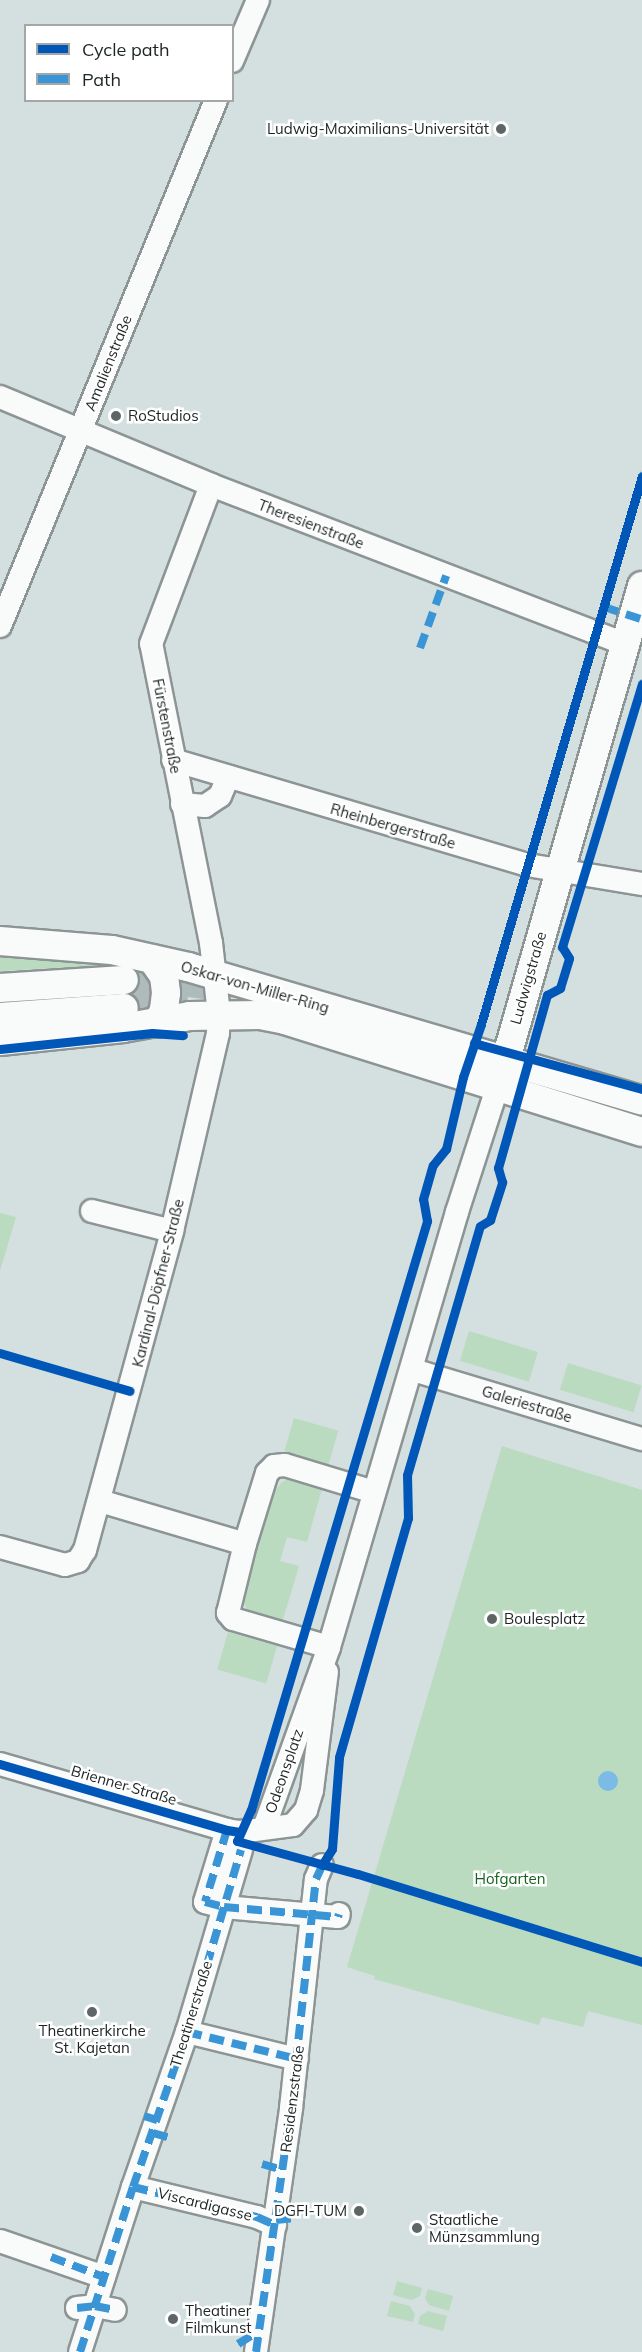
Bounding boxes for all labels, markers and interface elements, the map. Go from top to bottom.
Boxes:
legend [24,24,234,102]
text: Cycle path [82,38,169,61]
text: Path [82,68,121,91]
place label: Ludwig-Maximilians-Universität [267,120,489,138]
marker: Ludwig-Maximilians-Universität [494,122,508,136]
street label: Amalienstraße [81,312,135,414]
place label: RoStudios [128,407,199,425]
marker: RoStudios [109,409,123,423]
street label: Theresienstraße [255,496,367,552]
street label: Fürstenstraße [149,677,185,775]
street label: Rheinbergerstraße [328,800,458,852]
street label: Ludwigstraße [506,929,550,1027]
street label: Oskar-von-Miller-Ring [179,957,331,1017]
street label: Kardinal-Döpfner-Straße [128,1197,188,1369]
street label: Galeriestraße [480,1382,574,1426]
place label: Boulesplatz [504,1610,585,1628]
marker: Boulesplatz [485,1612,499,1626]
street label: Odeonsplatz [261,1726,307,1816]
street label: Brienner Straße [69,1761,179,1809]
park label: Hofgarten [475,1870,545,1888]
street label: Theatinerstraße [166,1958,216,2070]
marker: Theatinerkirche St. Kajetan [85,2005,99,2019]
place label: Theatinerkirche St. Kajetan [38,2021,146,2056]
street label: Residenzstraße [277,2044,307,2154]
street label: Viscardigasse [156,2184,254,2224]
place label: DGFI-TUM [274,2202,347,2220]
marker: DGFI-TUM [352,2204,366,2218]
place label: Staatliche Münzsammlung [429,2210,540,2245]
marker: Staatliche Münzsammlung [410,2221,424,2235]
place label: Theatiner Filmkunst [185,2301,252,2336]
marker: Theatiner Filmkunst [166,2312,180,2326]

